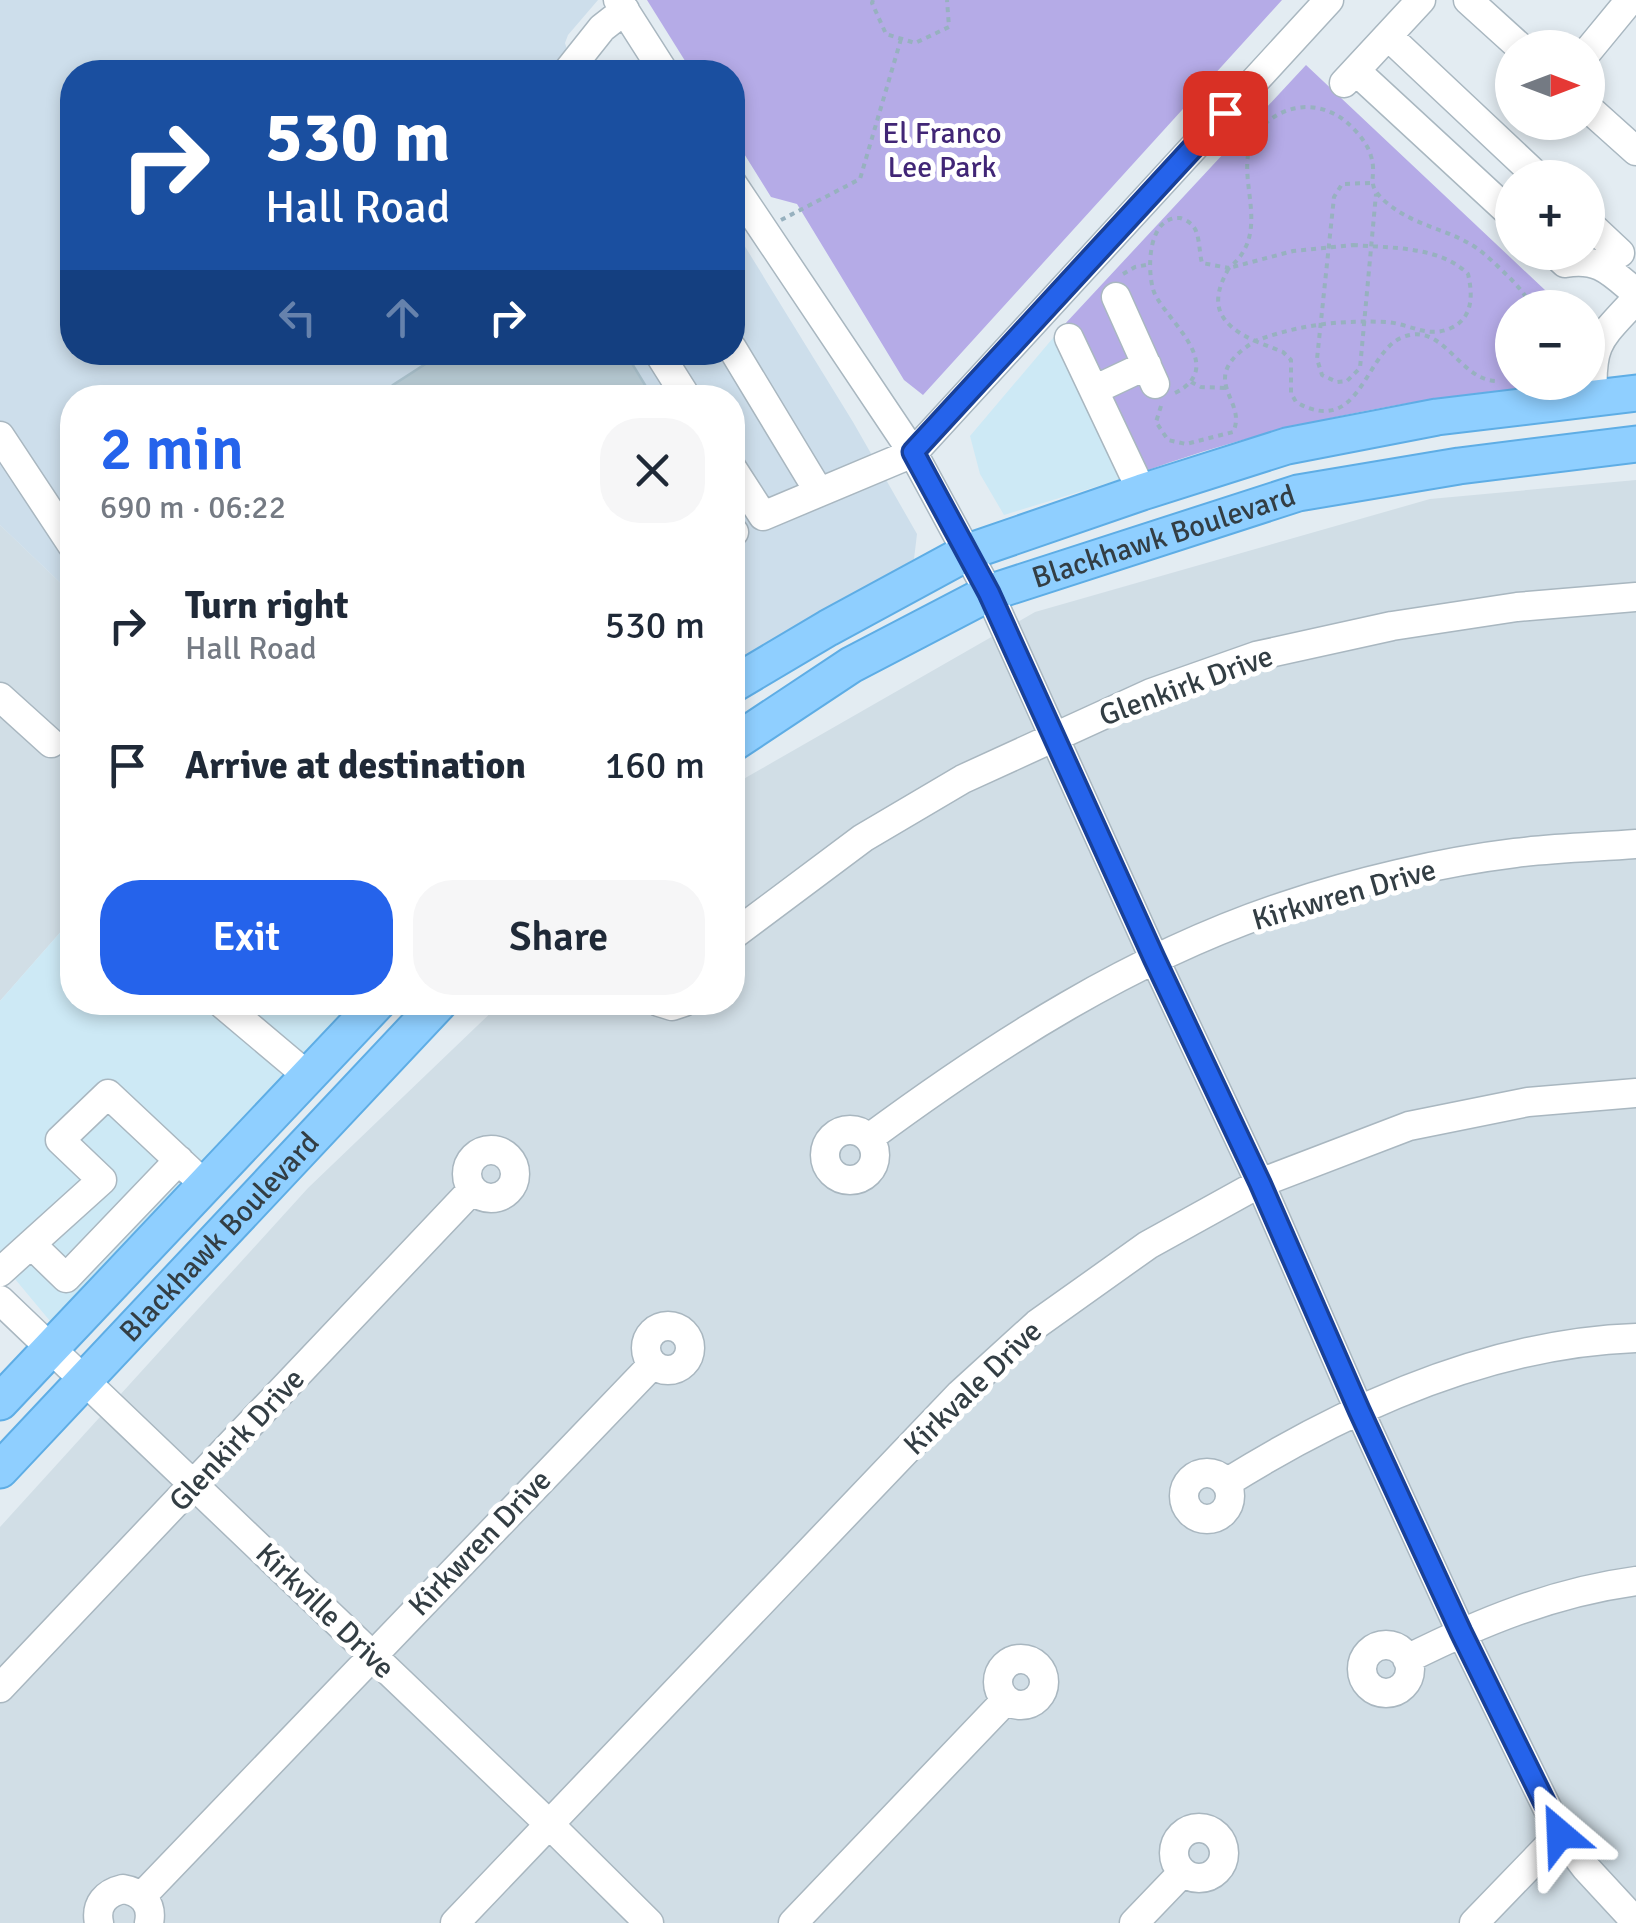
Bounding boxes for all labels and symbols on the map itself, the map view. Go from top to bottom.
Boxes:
north arrow [1495,30,1605,140]
pin [1183,71,1268,156]
park label: El Franco Lee Park [882,115,1002,186]
street label: Blackhawk Boulevard [1027,477,1300,596]
street label: Glenkirk Drive [1094,637,1278,735]
street label: Kirkwren Drive [1248,851,1440,939]
street label: Blackhawk Boulevard [112,1124,327,1350]
street label: Kirkvale Drive [896,1313,1050,1463]
street label: Glenkirk Drive [161,1361,313,1519]
street label: Kirkwren Drive [401,1462,559,1624]
street label: Kirkville Drive [248,1535,402,1687]
position arrow [1508,1782,1612,1886]

